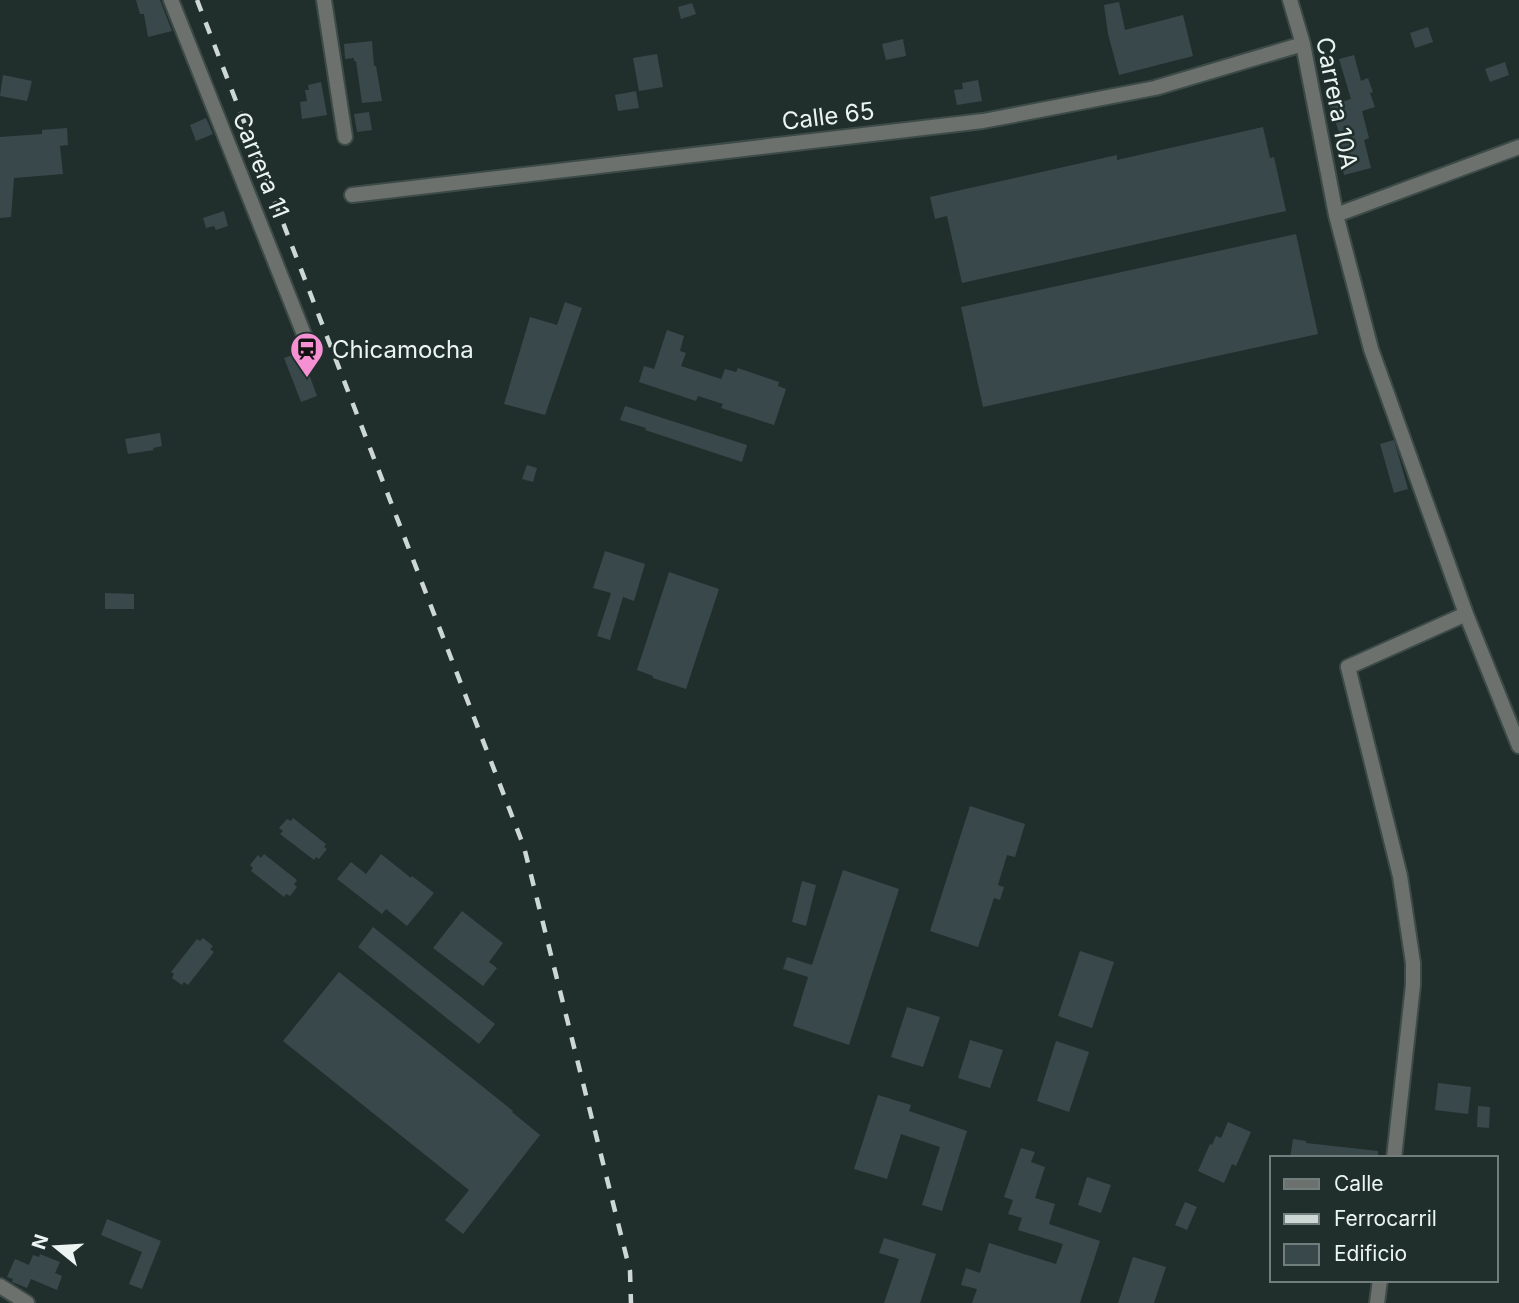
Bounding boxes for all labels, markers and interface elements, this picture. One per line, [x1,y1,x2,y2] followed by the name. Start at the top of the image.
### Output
[1310,35,1364,171] street label: Carrera 10A
[780,96,876,136] street label: Calle 65
[227,108,295,222] street label: Carrera 11
[288,330,326,379] station icon: Chicamocha
[332,335,474,364] place label: Chicamocha
[1270,1156,1498,1282] legend
[1334,1171,1384,1196] text: Calle
[1334,1206,1437,1231] text: Ferrocarril
[21,1212,91,1282] north arrow
[27,1231,53,1252] text: N
[1334,1241,1407,1266] text: Edificio

